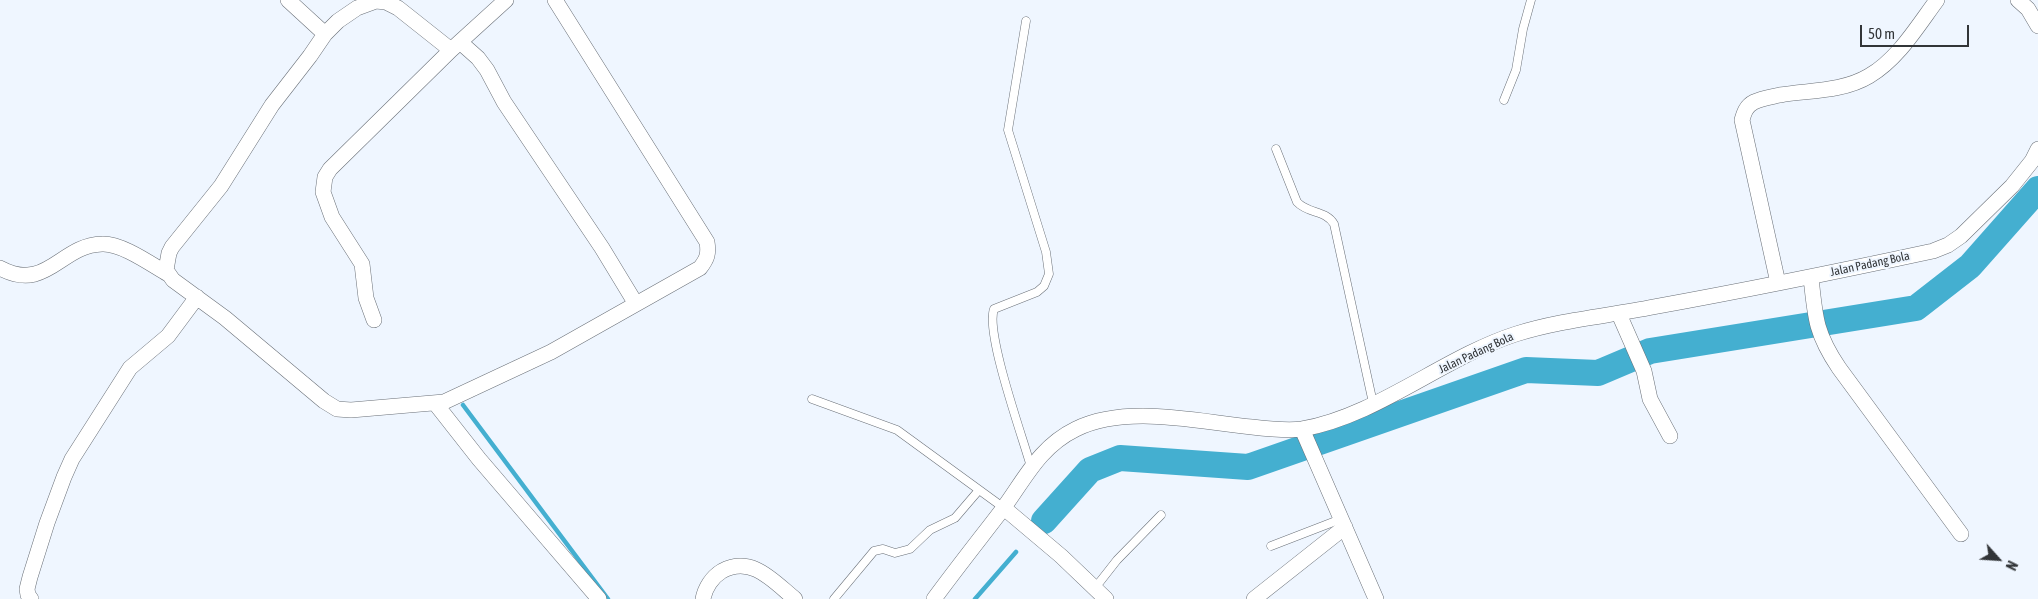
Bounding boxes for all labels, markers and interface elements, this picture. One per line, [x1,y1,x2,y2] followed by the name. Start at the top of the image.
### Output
[1863,15,1972,47] scale bar
[1868,25,1895,42] text: 50 m
[1829,249,1911,279] street label: Jalan Padang Bola
[1436,329,1516,377] street label: Jalan Padang Bola
[1973,534,2023,584] north arrow
[2002,558,2020,573] text: N

